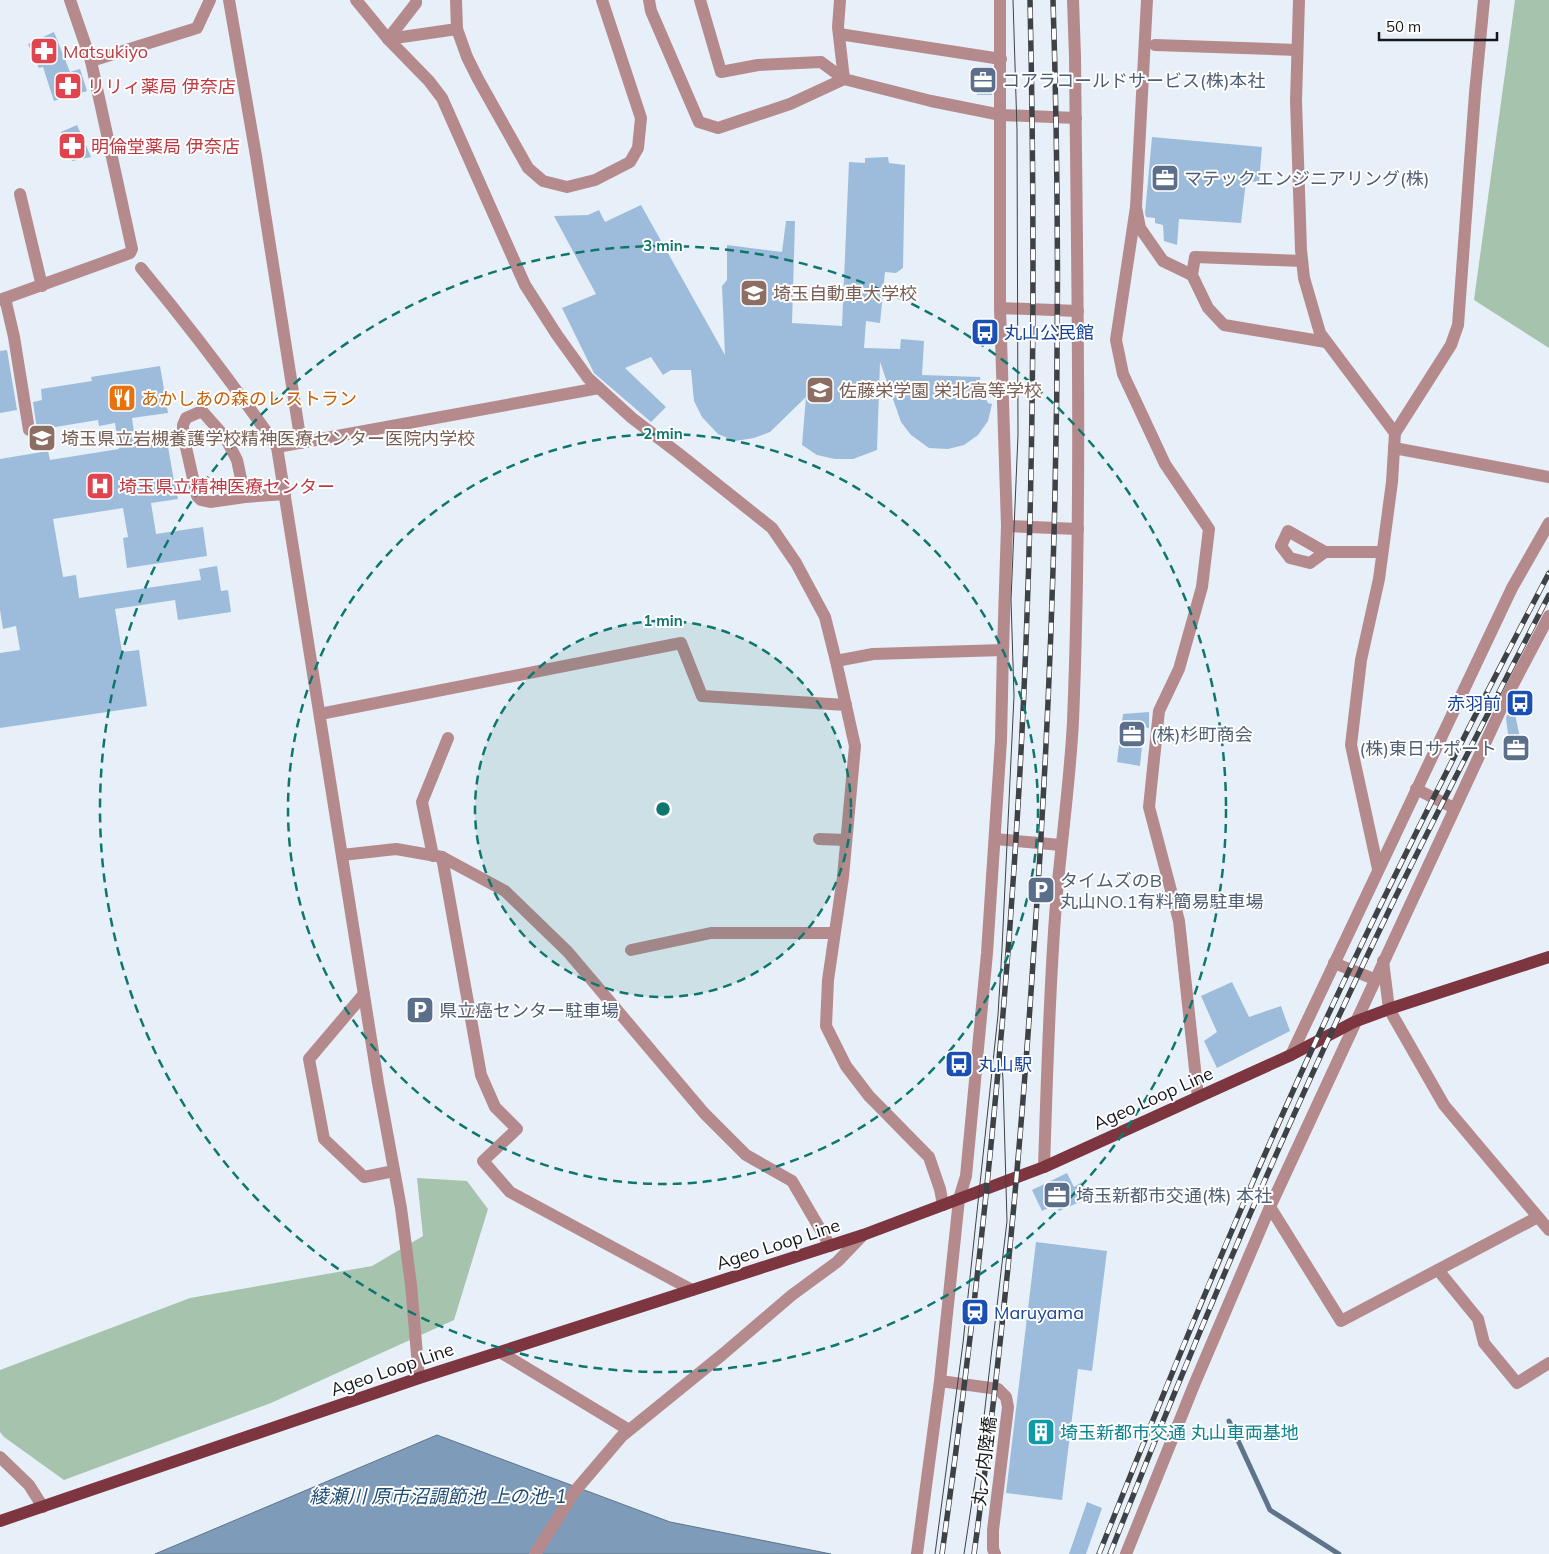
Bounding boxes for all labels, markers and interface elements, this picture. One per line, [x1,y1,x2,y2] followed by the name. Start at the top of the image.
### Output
[1379,10,1496,42] scale bar
[1386,17,1421,36] text: 50 m
[29,36,59,66] pharmacy icon: Matsukiyo
[63,40,148,63] place label: Matsukiyo
[968,65,998,95] office icon: コアラコールドサービス(株)本社
[1002,69,1265,92] place label: コアラコールドサービス(株)本社
[53,71,83,101] pharmacy icon: リリィ薬局 伊奈店
[87,75,236,98] place label: リリィ薬局 伊奈店
[57,131,87,161] pharmacy icon: 明倫堂薬局 伊奈店
[91,135,240,158] place label: 明倫堂薬局 伊奈店
[1150,163,1180,193] office icon: マテックエンジニアリング(株)
[1184,167,1429,190] place label: マテックエンジニアリング(株)
[643,236,683,255] text: 3 min
[739,278,769,308] school or university icon: 埼玉自動車大学校
[773,282,917,305] place label: 埼玉自動車大学校
[970,317,1000,347] bus stop icon: 丸山公民館
[1004,321,1094,344] place label: 丸山公民館
[805,375,835,405] school or university icon: 佐藤栄学園 栄北高等学校
[839,379,1042,402] place label: 佐藤栄学園 栄北高等学校
[107,383,137,413] restaurant icon: あかしあの森のレストラン
[141,387,357,410] place label: あかしあの森のレストラン
[27,423,57,453] school or university icon: 埼玉県立岩槻養護学校精神医療センター医院内学校
[643,424,683,443] text: 2 min
[61,427,475,450] place label: 埼玉県立岩槻養護学校精神医療センター医院内学校
[85,471,115,501] hospital icon: 埼玉県立精神医療センター
[119,475,335,498] place label: 埼玉県立精神医療センター
[643,611,683,630] text: 1 min
[1505,688,1535,718] bus stop icon: 赤羽前
[1447,692,1501,715] place label: 赤羽前
[1117,719,1147,749] office icon: (株)杉町商会
[1151,723,1252,746] place label: (株)杉町商会
[1501,733,1531,763] office icon: (株)東日サポート
[1360,737,1497,760] place label: (株)東日サポート
[654,800,672,818] centre of rings
[1060,869,1264,913] place label: タイムズのB 丸山NO.1有料簡易駐車場
[1026,875,1056,905] parking icon: タイムズのB 丸山NO.1有料簡易駐車場
[405,995,435,1025] parking icon: 県立癌センター駐車場
[439,999,619,1022] place label: 県立癌センター駐車場
[944,1049,974,1079] bus stop icon: 丸山駅
[978,1053,1032,1076] place label: 丸山駅
[1089,1061,1217,1135] street label: Ageo Loop Line
[1042,1180,1072,1210] office icon: 埼玉新都市交通(株) 本社
[1076,1184,1272,1207] place label: 埼玉新都市交通(株) 本社
[713,1213,843,1275] street label: Ageo Loop Line
[960,1297,990,1327] station icon: Maruyama
[994,1301,1084,1324] place label: Maruyama
[327,1337,457,1401] street label: Ageo Loop Line
[967,1415,1001,1507] street label: 丸ノ内陸橋
[1026,1417,1056,1447] building icon: 埼玉新都市交通 丸山車両基地
[1060,1421,1299,1444] place label: 埼玉新都市交通 丸山車両基地
[309,1484,567,1508] water label: 綾瀬川 原市沼調節池 上の池-1

